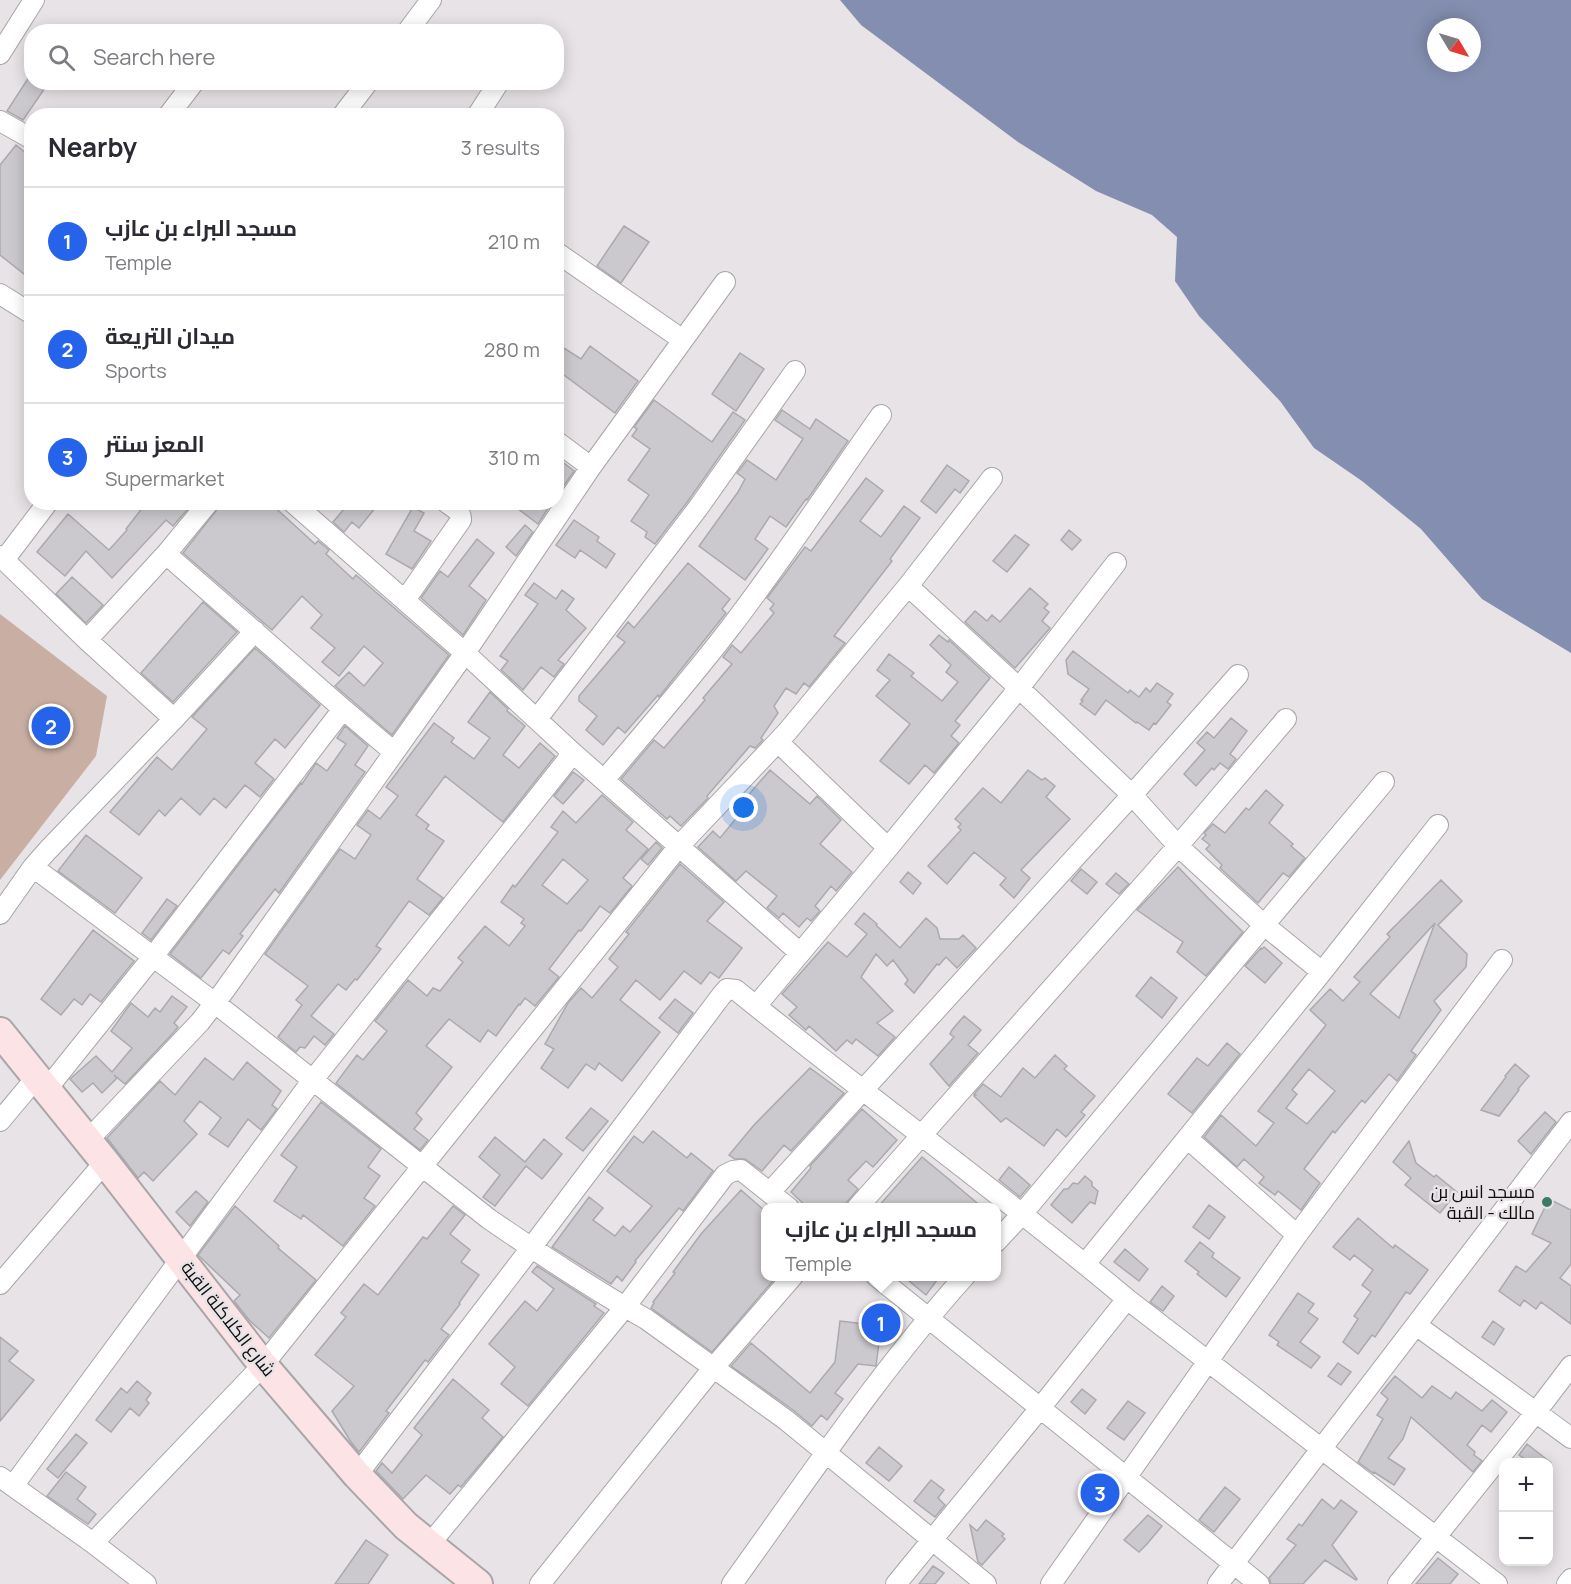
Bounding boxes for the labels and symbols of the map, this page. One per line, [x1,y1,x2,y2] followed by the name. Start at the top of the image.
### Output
[1427,18,1481,72] north arrow
[32,704,70,748] pin: 2
[729,793,758,822] your location
[1431,1179,1535,1224] place label: مسجد انس بن مالك - القبة
[1540,1195,1554,1209] marker: مسجد انس بن مالك - القبة
[175,1256,281,1382] street label: شارع الكلاكلة القبة
[862,1300,900,1346] pin: 1
[1080,1470,1120,1516] pin: 3

